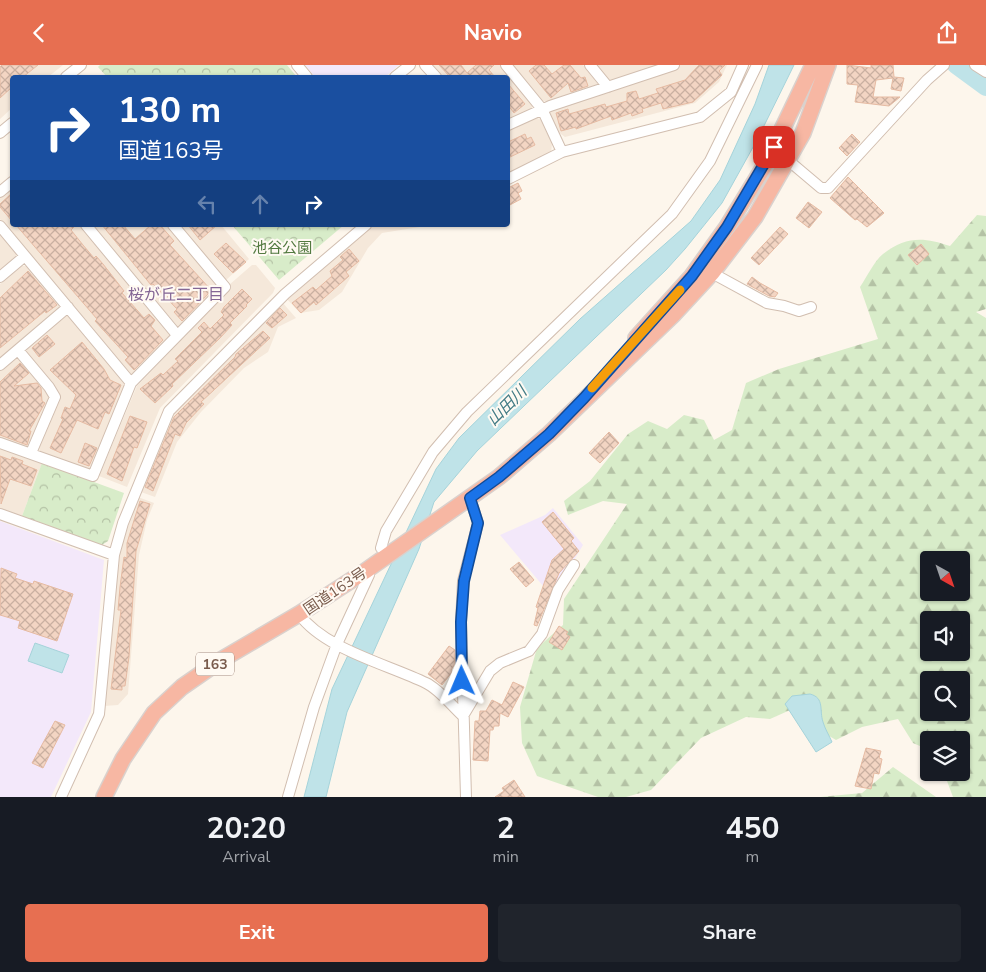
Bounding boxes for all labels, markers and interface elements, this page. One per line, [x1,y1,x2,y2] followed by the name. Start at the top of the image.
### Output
[464,18,522,48] text: Navio
[25,19,53,47] icon: back
[933,19,961,47] icon: share
[118,87,221,134] text: 130 m
[35,95,100,160] icon: right
[753,126,795,168] pin
[760,133,788,161] icon: arrive
[118,136,224,166] text: 国道163号
[193,190,221,218] icon: left
[246,190,274,218] icon: ahead
[299,190,327,218] icon: right
[252,238,312,258] park label: 池谷公園
[128,284,224,306] district label: 桜が丘二丁目
[482,380,533,431] water label: 山田川
[920,551,970,601] north arrow
[920,551,970,781] map controls
[300,563,370,619] street label: 国道163号
[920,611,970,661] button: sound
[196,653,234,675] road number: 163
[435,654,487,706] position arrow
[920,671,970,721] button: search
[920,731,970,781] button: layers
[207,808,286,849] text: 20:20
[497,808,515,849] text: 2
[725,808,779,849] text: 450
[222,846,270,868] text: Arrival
[492,846,519,868] text: min
[746,846,759,868] text: m
[25,904,488,962] button: Exit
[498,904,961,962] button: Share

